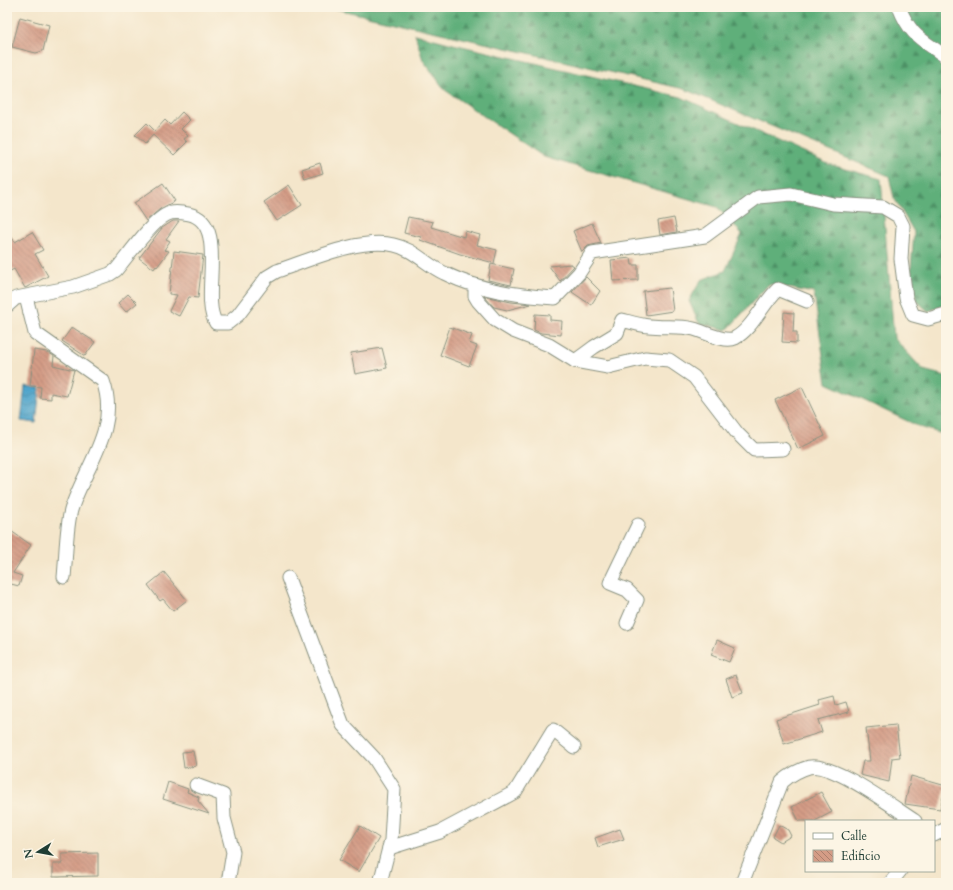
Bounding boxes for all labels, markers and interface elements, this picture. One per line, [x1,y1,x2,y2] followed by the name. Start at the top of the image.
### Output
[805,820,935,872] legend
[841,828,867,844] text: Calle
[18,832,58,872] north arrow
[20,847,37,860] text: N
[841,848,881,864] text: Edificio

